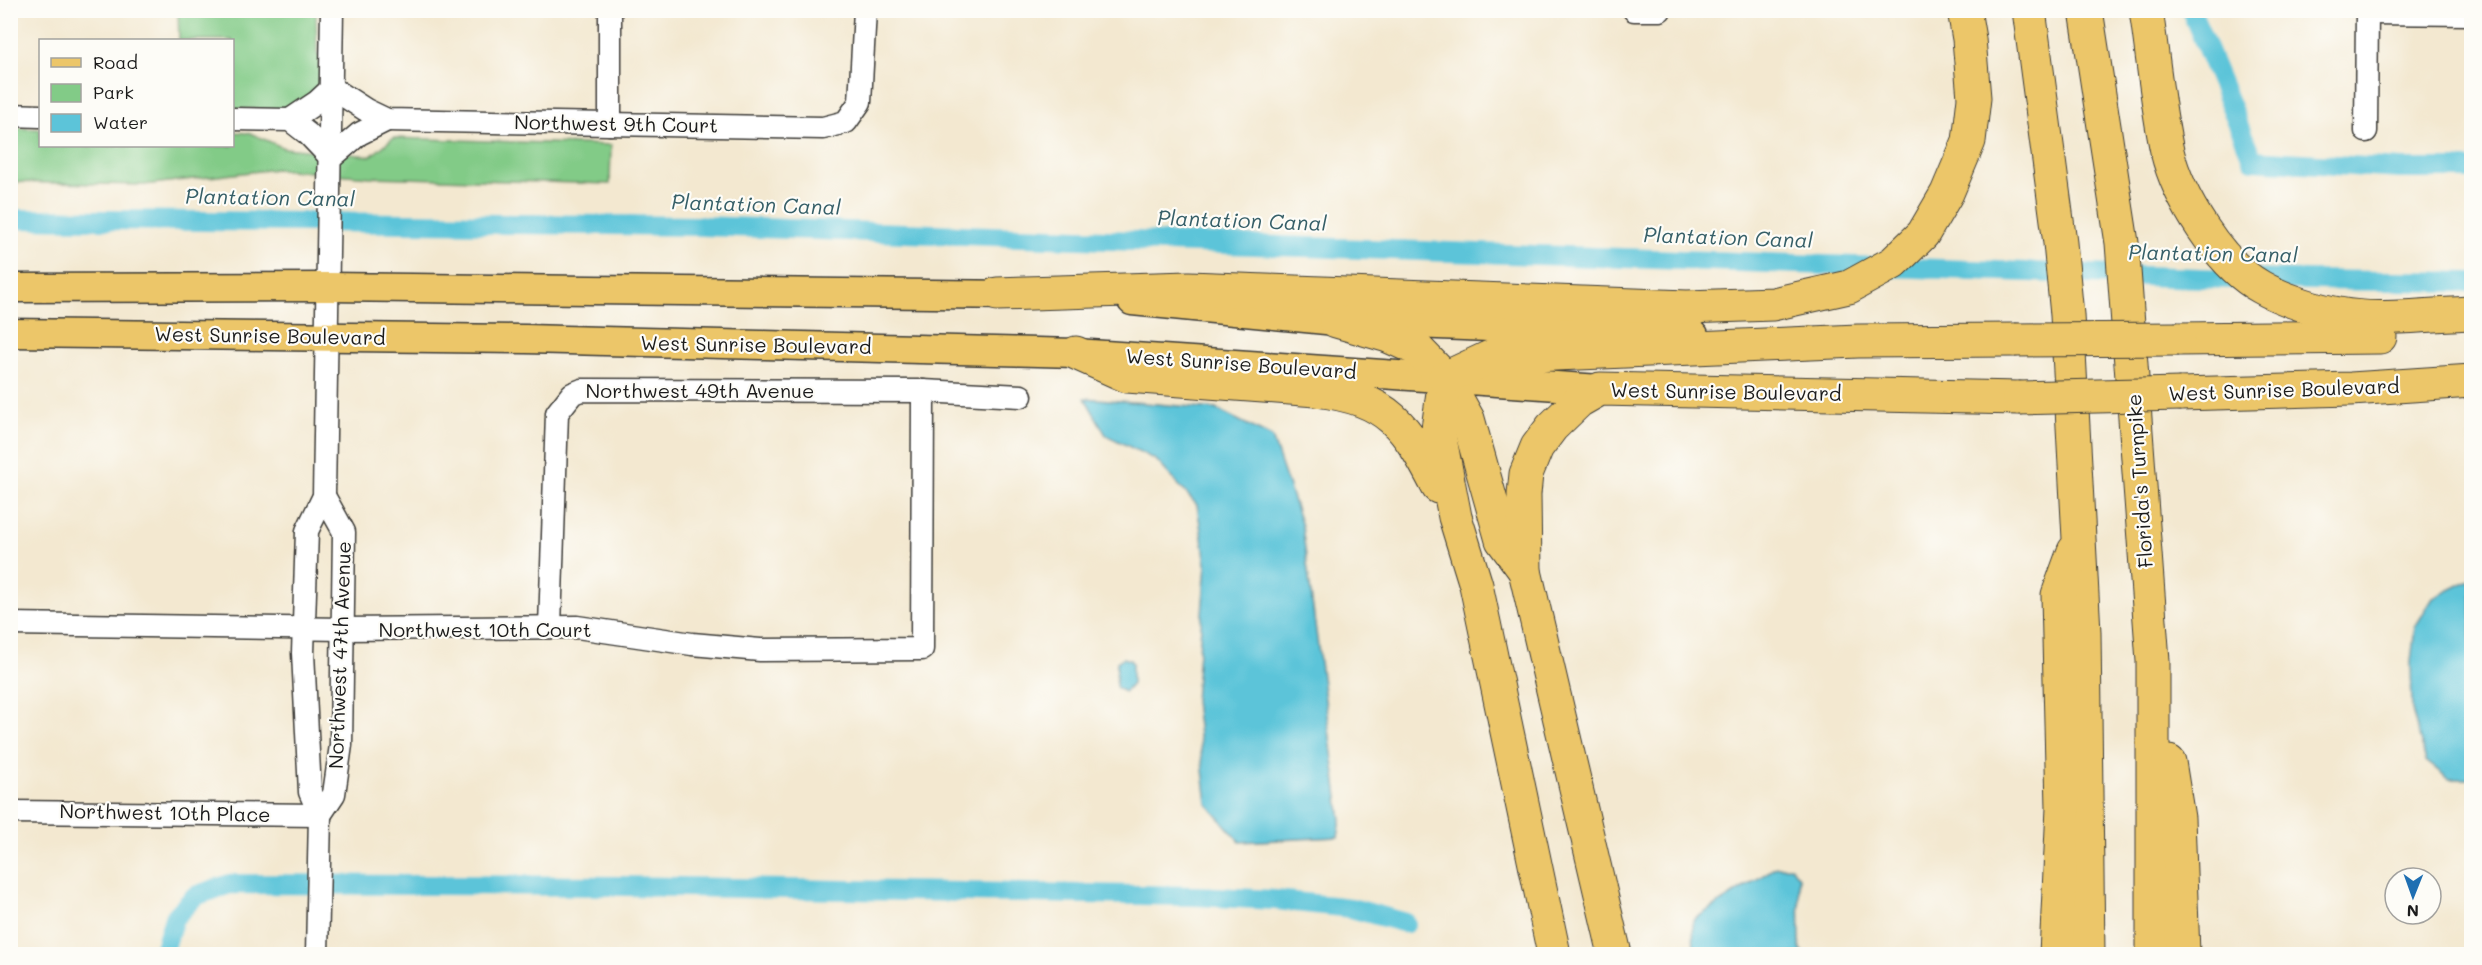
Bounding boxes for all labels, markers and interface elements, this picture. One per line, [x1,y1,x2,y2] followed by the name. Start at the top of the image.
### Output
[39,39,234,147] legend
[93,50,138,74] text: Road
[93,80,134,104] text: Park
[514,108,718,138] street label: Northwest 9th Court
[93,110,148,134] text: Water
[185,182,356,211] water label: Plantation Canal
[671,187,842,220] water label: Plantation Canal
[1157,203,1328,236] water label: Plantation Canal
[1643,220,1814,253] water label: Plantation Canal
[2128,238,2299,267] water label: Plantation Canal
[154,320,386,350] street label: West Sunrise Boulevard
[640,329,872,359] street label: West Sunrise Boulevard
[1125,342,1357,384] street label: West Sunrise Boulevard
[2168,372,2400,406] street label: West Sunrise Boulevard
[1610,376,1842,406] street label: West Sunrise Boulevard
[586,377,814,403] street label: Northwest 49th Avenue
[2120,393,2158,569] street label: Florida's Turnpike
[322,541,356,769] street label: Northwest 47th Avenue
[378,616,592,642] street label: Northwest 10th Court
[59,797,271,827] street label: Northwest 10th Place
[2383,866,2443,926] north arrow
[2406,901,2419,922] text: N

